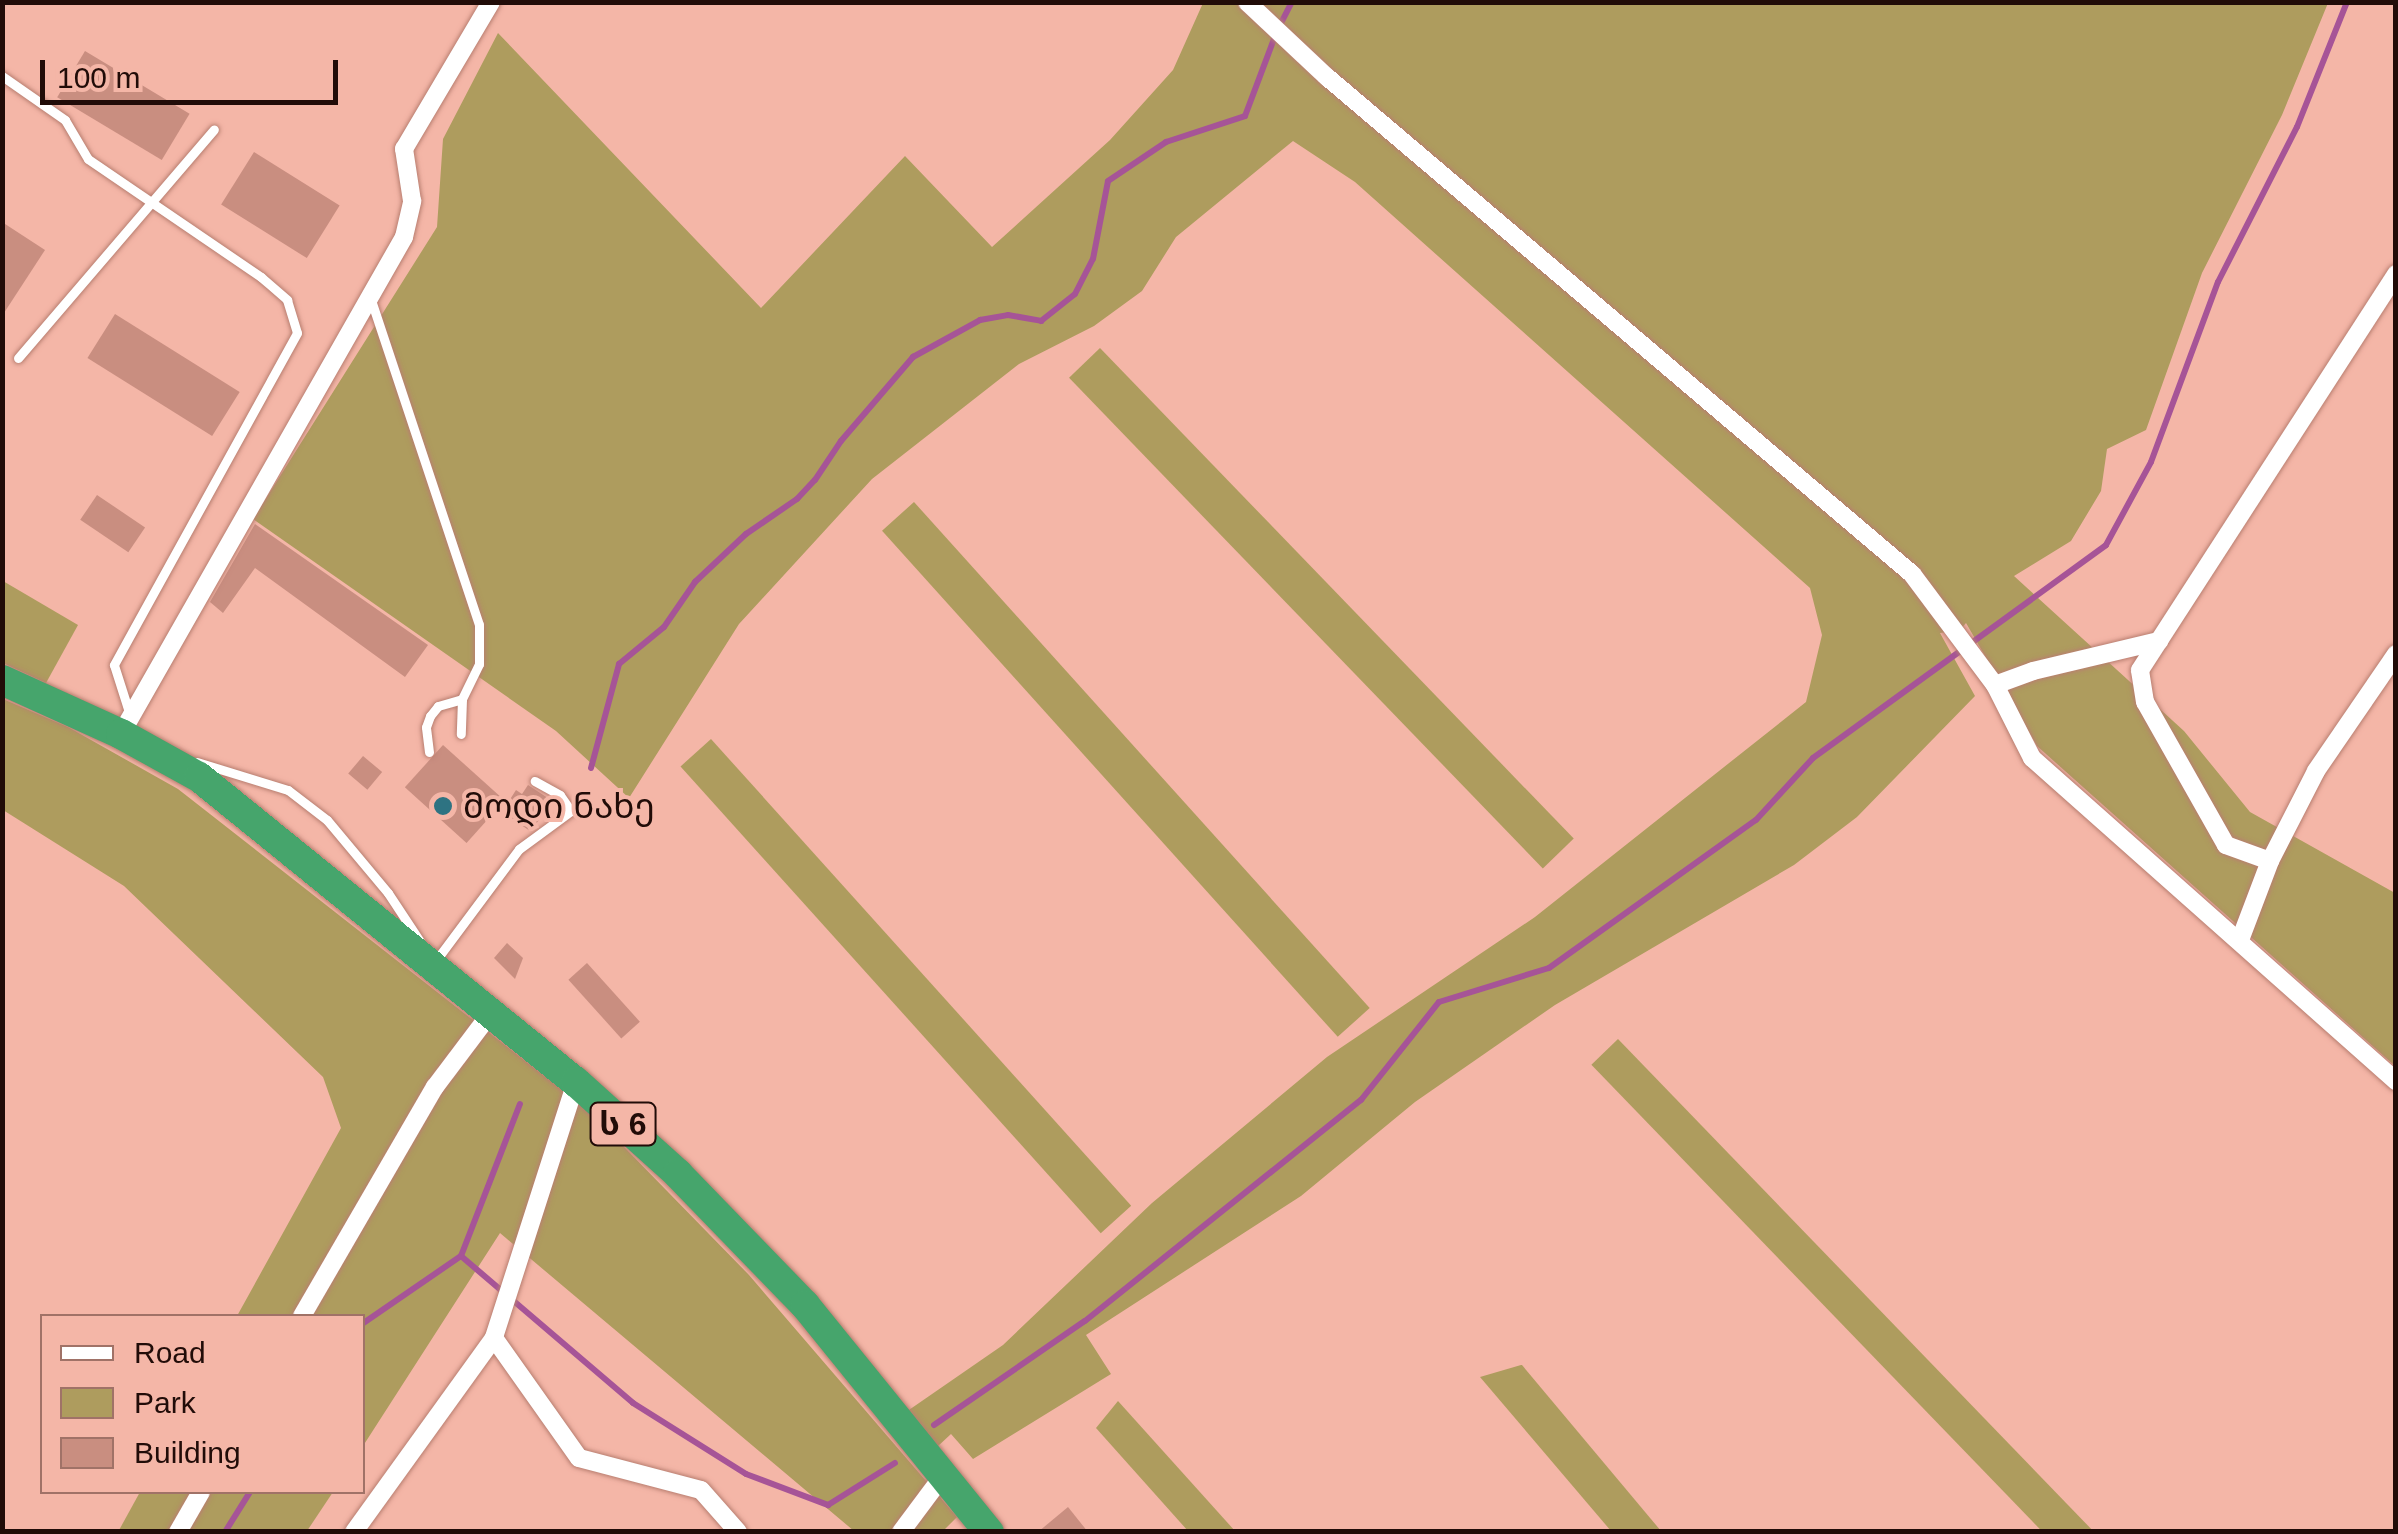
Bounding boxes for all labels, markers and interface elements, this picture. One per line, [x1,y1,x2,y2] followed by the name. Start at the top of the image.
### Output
[45,40,342,102] scale bar
[57,61,140,94] text: 100 m
[463,785,655,827] place label: მოდი ნახე
[432,795,454,817] marker: მოდი ნახე
[588,1097,658,1151] road number: ს 6
[40,1314,365,1494] legend
[134,1336,206,1369] text: Road
[134,1386,196,1419] text: Park
[134,1436,241,1469] text: Building

